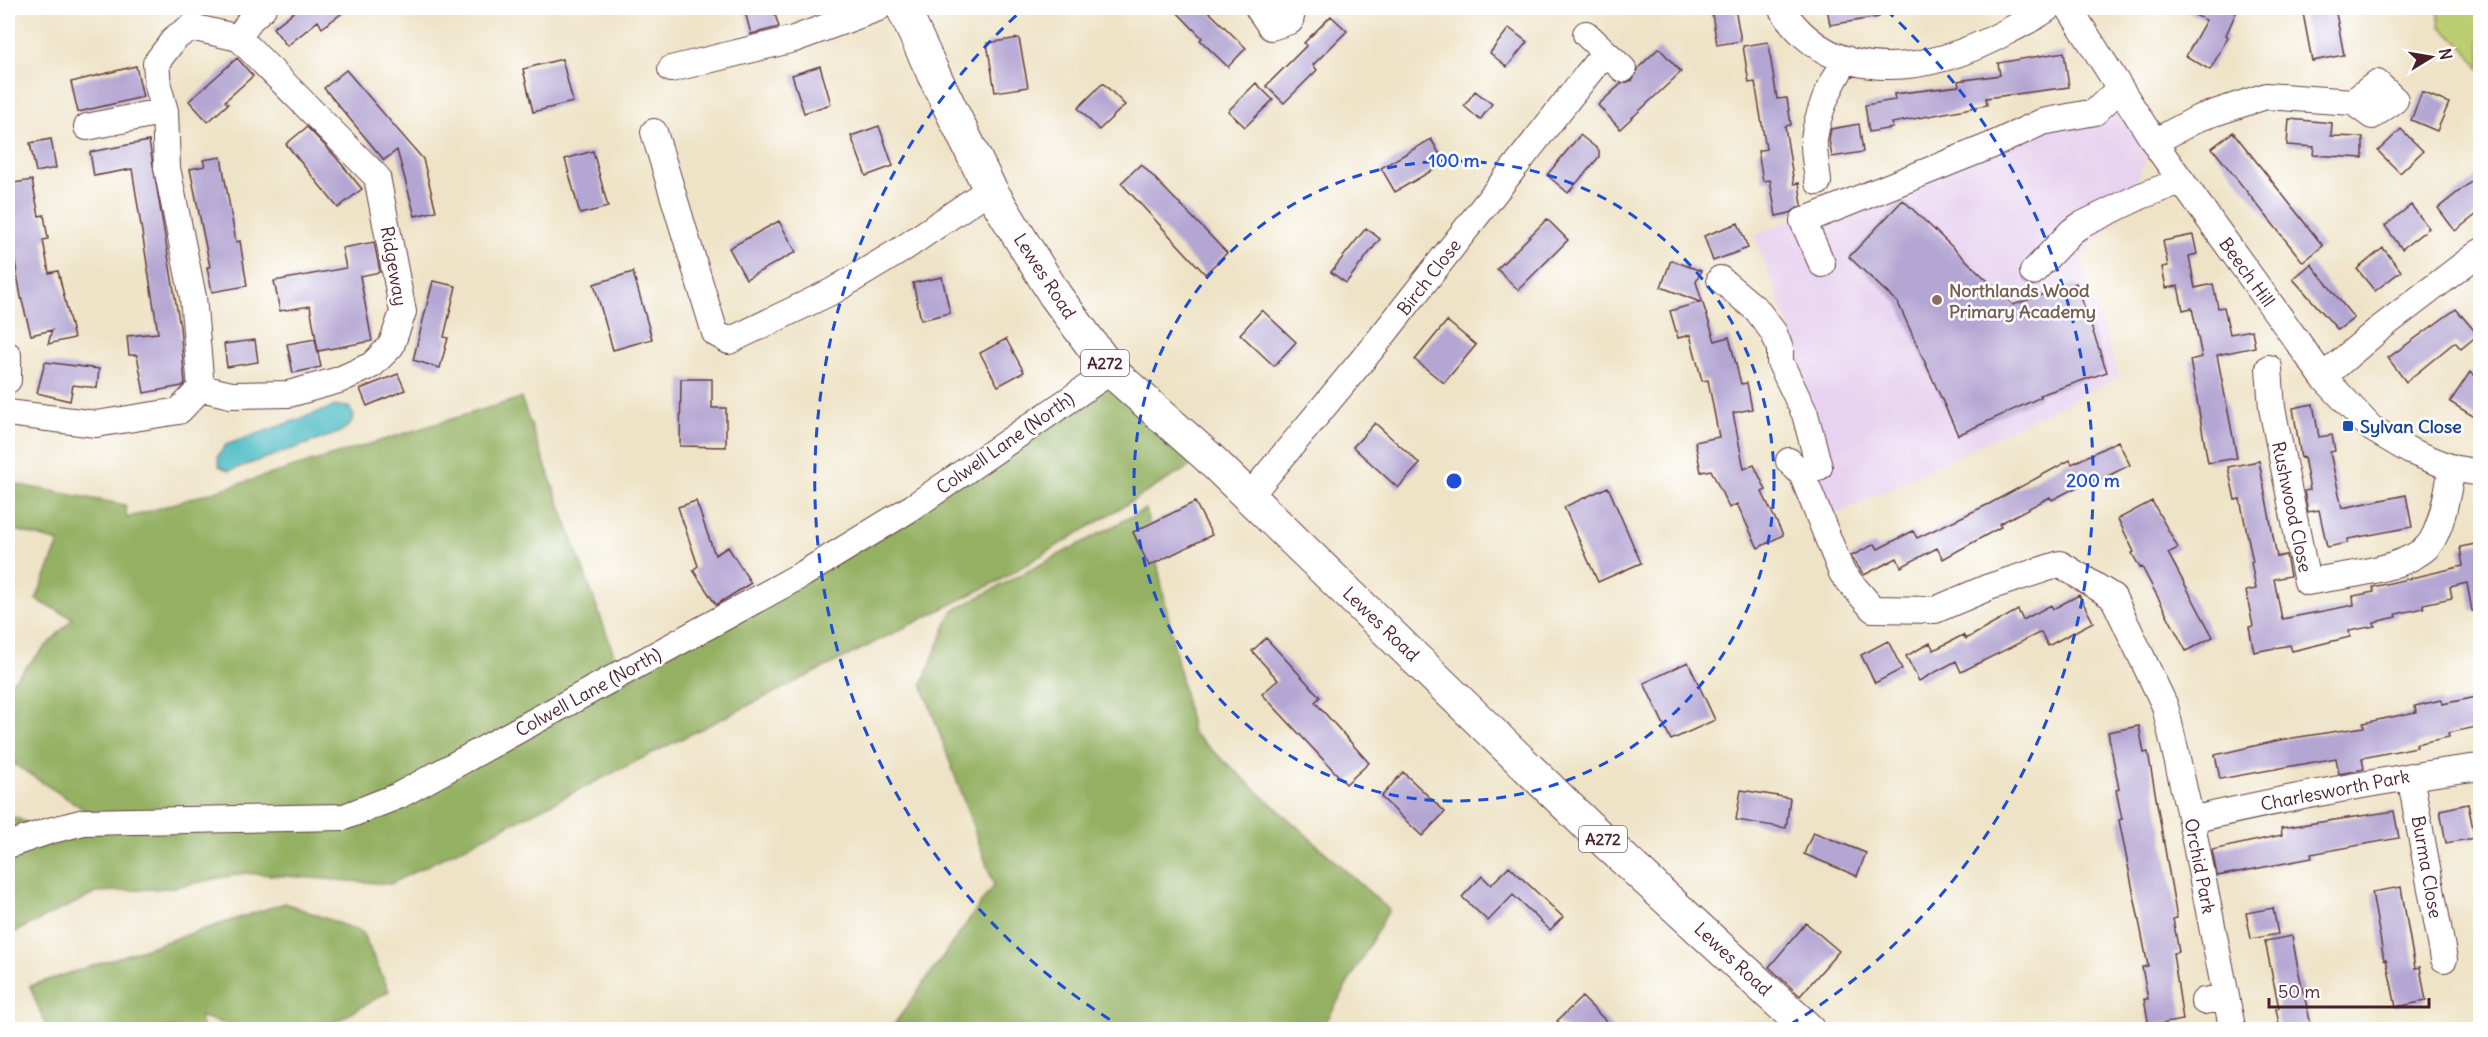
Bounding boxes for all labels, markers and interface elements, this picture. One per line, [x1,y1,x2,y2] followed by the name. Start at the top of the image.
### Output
[2401,27,2461,87] north arrow
[2435,47,2457,61] text: N
[1429,149,1480,172] text: 100 m
[376,224,412,308] street label: Ridgeway
[1009,229,1081,323] street label: Lewes Road
[2214,233,2280,311] street label: Beech Hill
[1392,234,1466,320] street label: Birch Close
[1949,279,2096,323] place label: Northlands Wood Primary Academy
[1930,293,1944,307] marker: Northlands Wood Primary Academy
[1081,350,1129,376] road number: A272
[932,387,1078,499] street label: Colwell Lane (North)
[2360,415,2462,438] place label: Sylvan Close
[2341,419,2355,433] marker: Sylvan Close
[2267,439,2317,575] street label: Rushwood Close
[2066,469,2120,492] text: 200 m
[1444,471,1464,491] centre of rings
[1338,582,1424,666] street label: Lewes Road
[511,642,665,742] street label: Colwell Lane (North)
[2259,764,2411,816] street label: Charlesworth Park
[2407,814,2447,920] street label: Burma Close
[2179,816,2221,916] street label: Orchid Park
[1579,826,1627,852] road number: A272
[1690,917,1777,1001] street label: Lewes Road
[2269,971,2430,1009] scale bar
[2278,980,2320,1003] text: 50 m

